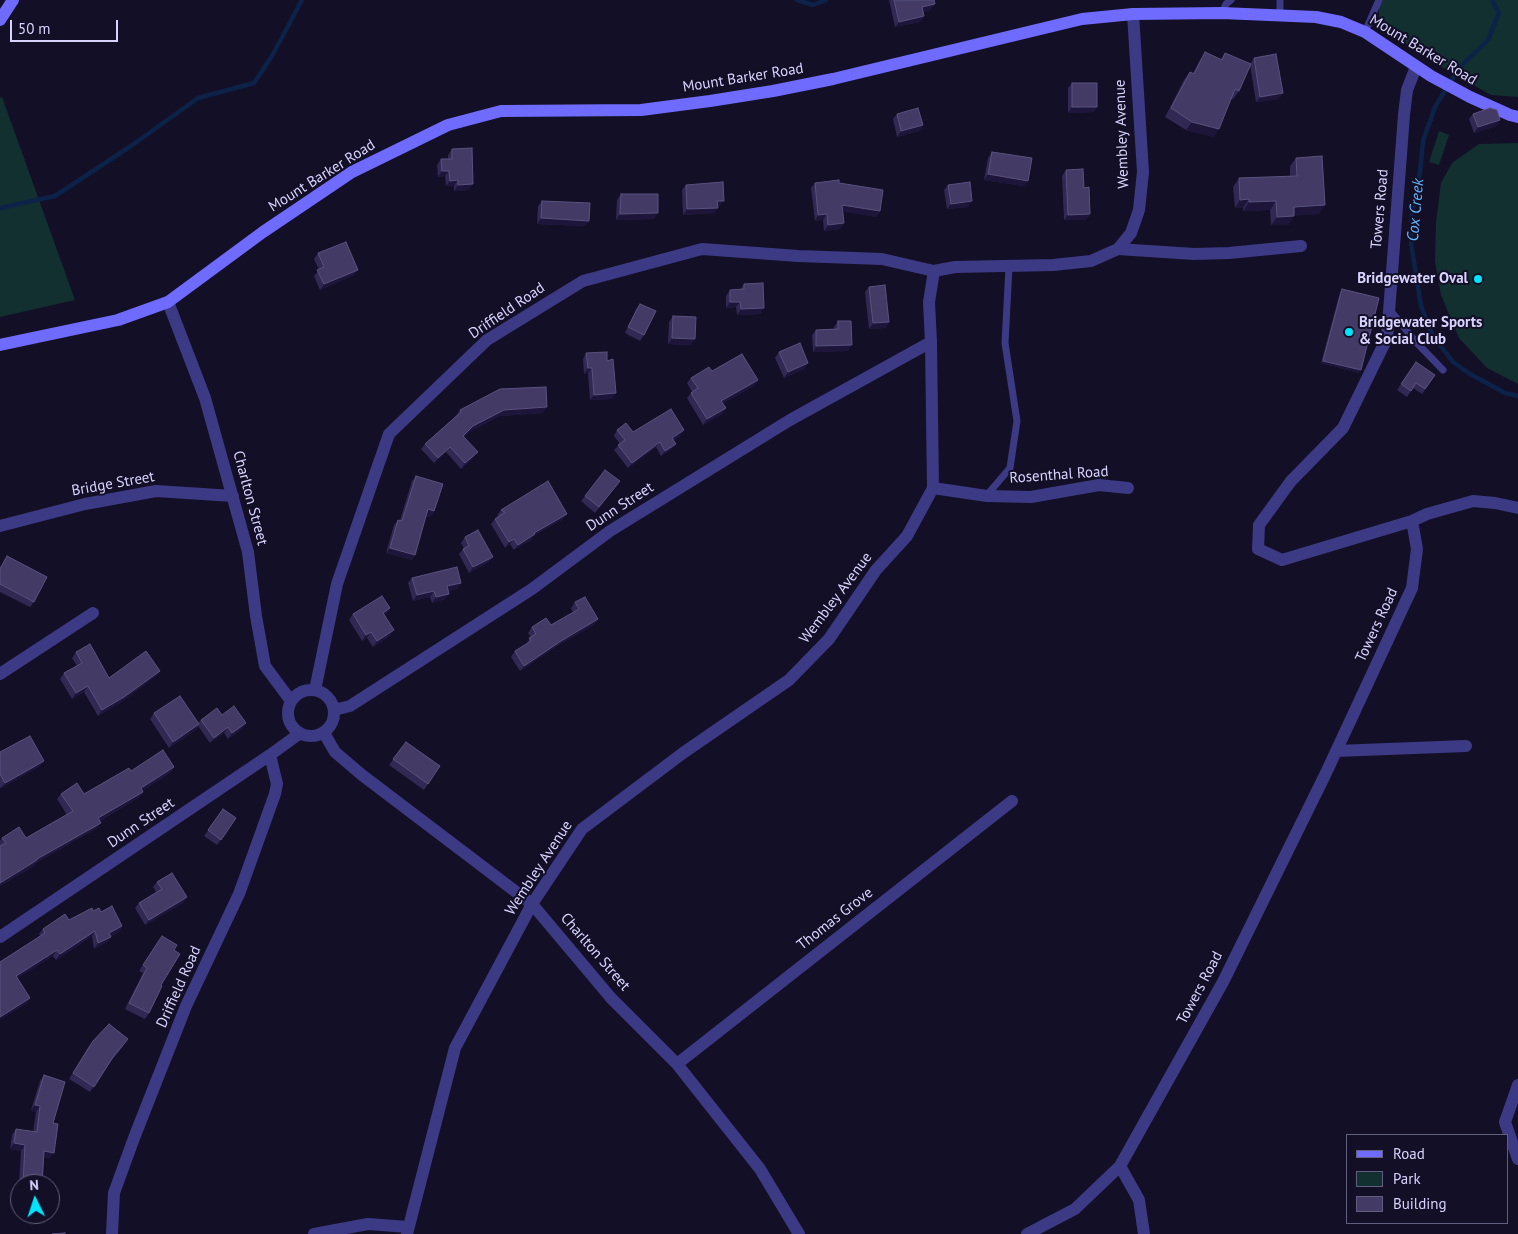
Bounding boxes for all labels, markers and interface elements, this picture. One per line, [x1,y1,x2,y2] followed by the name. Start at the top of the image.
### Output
[12,10,120,42] scale bar
[1366,11,1480,89] street label: Mount Barker Road
[18,19,51,38] text: 50 m
[681,60,805,96] street label: Mount Barker Road
[1111,79,1133,189] street label: Wembley Avenue
[265,136,379,216] street label: Mount Barker Road
[1368,168,1392,250] street label: Towers Road
[1404,178,1428,242] water label: Cox Creek
[1357,270,1468,288] place label: Bridgewater Oval
[1472,273,1484,285] marker: Bridgewater Oval
[466,279,548,343] street label: Driffield Road
[1359,314,1482,349] place label: Bridgewater Sports & Social Club
[1343,326,1355,338] marker: Bridgewater Sports & Social Club
[229,449,271,547] street label: Charlton Street
[1009,463,1109,487] street label: Rosenthal Road
[70,468,156,500] street label: Bridge Street
[583,479,657,535] street label: Dunn Street
[796,549,876,647] street label: Wembley Avenue
[1352,585,1402,665] street label: Towers Road
[104,794,178,852] street label: Dunn Street
[502,817,576,919] street label: Wembley Avenue
[793,884,877,954] street label: Thomas Grove
[556,909,634,995] street label: Charlton Street
[153,943,205,1031] street label: Driffield Road
[1173,948,1227,1028] street label: Towers Road
[1346,1134,1508,1224] legend
[1393,1144,1425,1163] text: Road
[1393,1169,1421,1188] text: Park
[10,1174,60,1224] north arrow
[29,1176,39,1194] text: N
[1393,1194,1447,1213] text: Building

